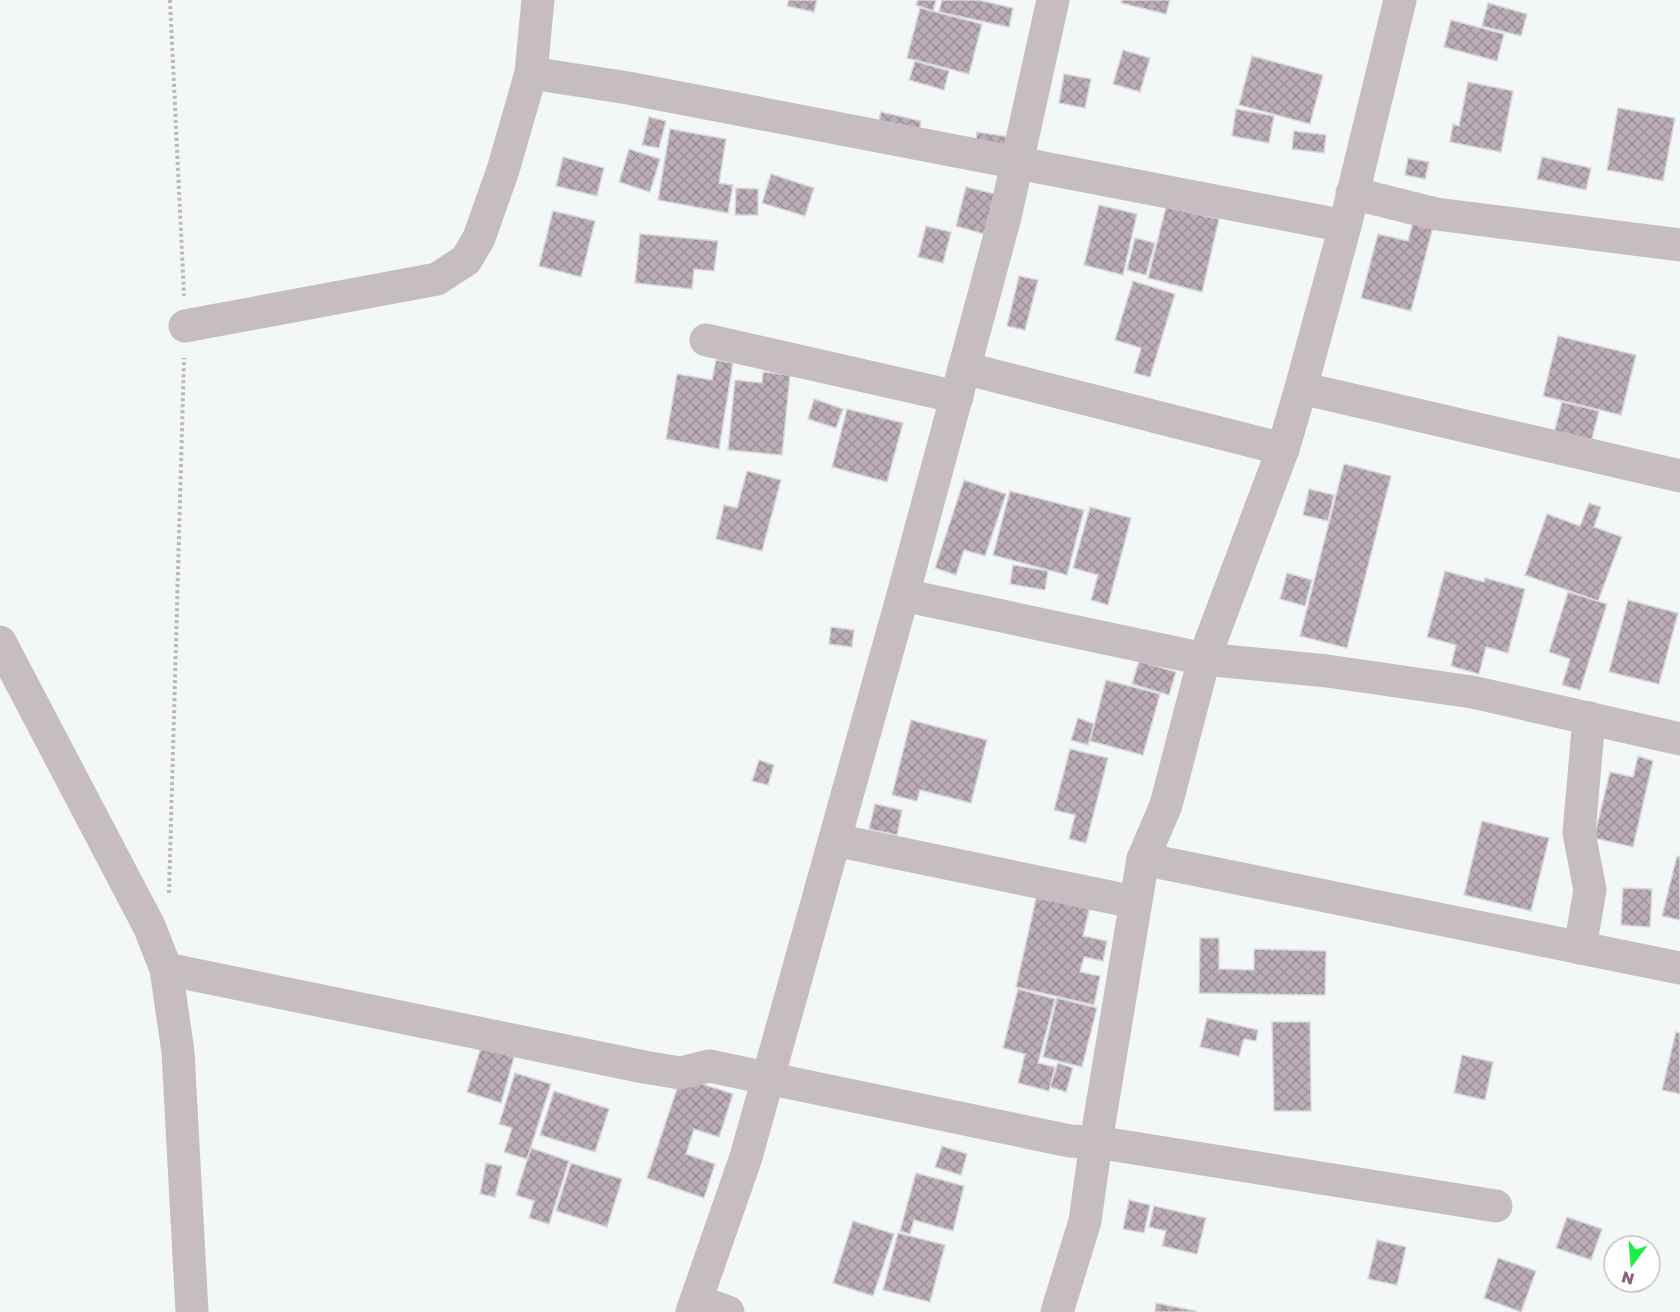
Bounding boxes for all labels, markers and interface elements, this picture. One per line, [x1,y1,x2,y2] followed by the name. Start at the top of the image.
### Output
[1602,1234,1662,1294] north arrow
[1619,1267,1636,1290] text: N

